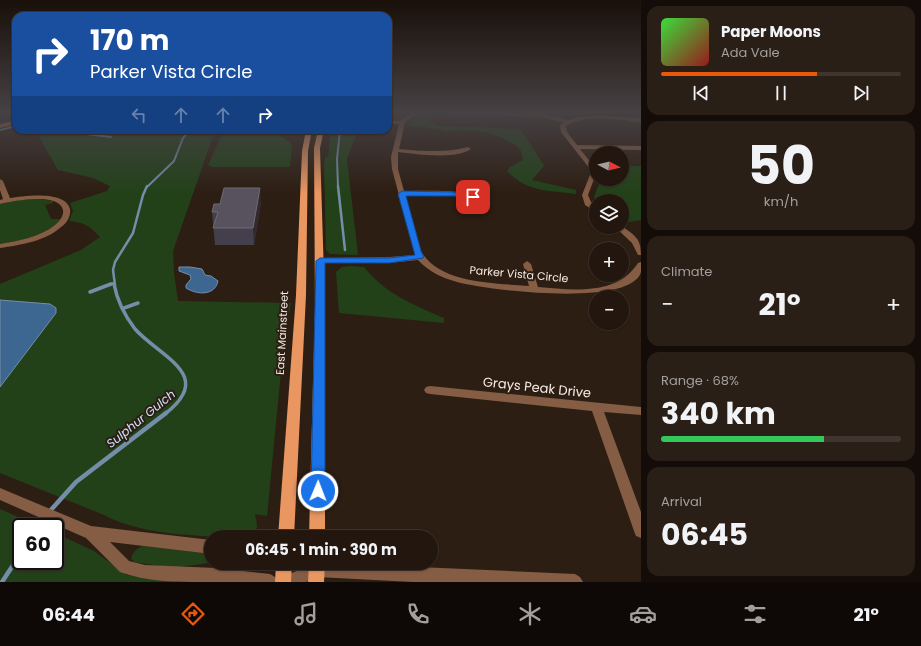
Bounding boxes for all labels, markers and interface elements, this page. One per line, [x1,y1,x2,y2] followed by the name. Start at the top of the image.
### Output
[90,21,169,60] text: 170 m
[721,21,821,42] text: Paper Moons
[24,28,76,80] icon: right
[721,43,780,62] text: Ada Vale
[90,59,252,84] text: Parker Vista Circle
[690,82,712,104] icon: previous
[770,82,792,104] icon: pause
[850,82,872,104] icon: next
[128,104,150,126] icon: left
[170,104,192,126] icon: ahead
[212,104,234,126] icon: ahead
[254,104,276,126] icon: right
[747,129,815,202] text: 50
[589,146,629,186] north arrow
[589,146,629,330] map controls
[456,180,490,214] pin
[462,186,484,208] icon: arrive
[764,192,798,211] text: km/h
[589,194,629,234] button: layers
[589,242,629,282] button: +
[469,262,569,286] street label: Parker Vista Circle
[661,262,712,281] text: Climate
[758,283,801,326] text: 21°
[661,289,673,320] text: −
[886,289,901,320] text: +
[589,290,629,330] button: −
[272,291,292,375] street label: East Mainstreet
[661,371,739,390] text: Range · 68%
[482,372,592,403] street label: Grays Peak Drive
[103,386,179,452] water label: Sulphur Gulch
[661,392,776,435] text: 340 km
[297,470,339,512] position arrow
[661,492,702,511] text: Arrival
[661,513,748,556] text: 06:45
[12,518,64,570] speed limit sign: 60
[245,539,397,560] text: 06:45 · 1 min · 390 m
[179,600,207,628] icon: directions
[292,600,320,628] icon: music
[404,600,432,628] icon: phone
[516,600,544,628] icon: climate
[629,600,657,628] icon: car
[741,600,769,628] icon: filters
[42,602,95,627] text: 06:44
[853,602,879,627] text: 21°

